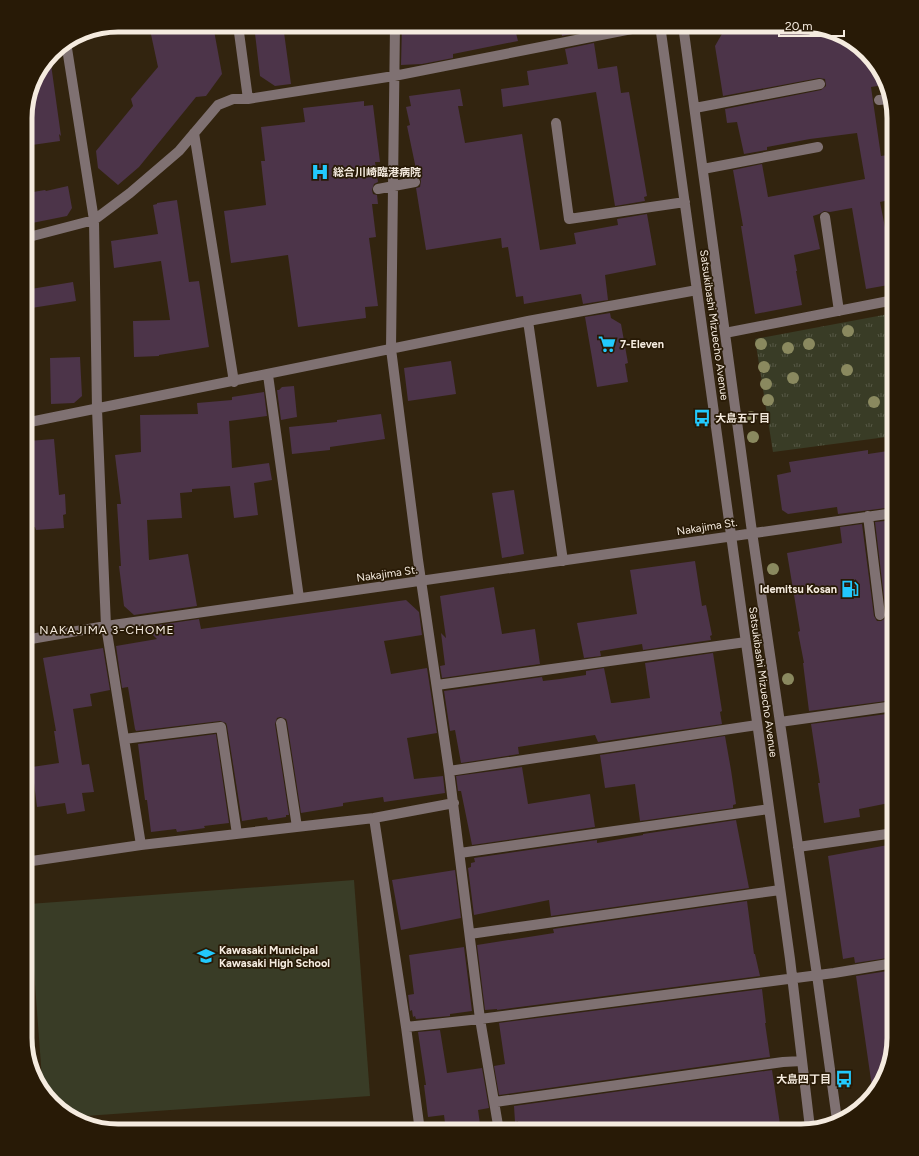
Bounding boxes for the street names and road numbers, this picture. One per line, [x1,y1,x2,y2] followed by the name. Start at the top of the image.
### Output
[697,249,731,401] street label: Satsukibashi Mizuecho Avenue
[676,516,738,538] street label: Nakajima St.
[356,563,418,585] street label: Nakajima St.
[746,606,780,758] street label: Satsukibashi Mizuecho Avenue

